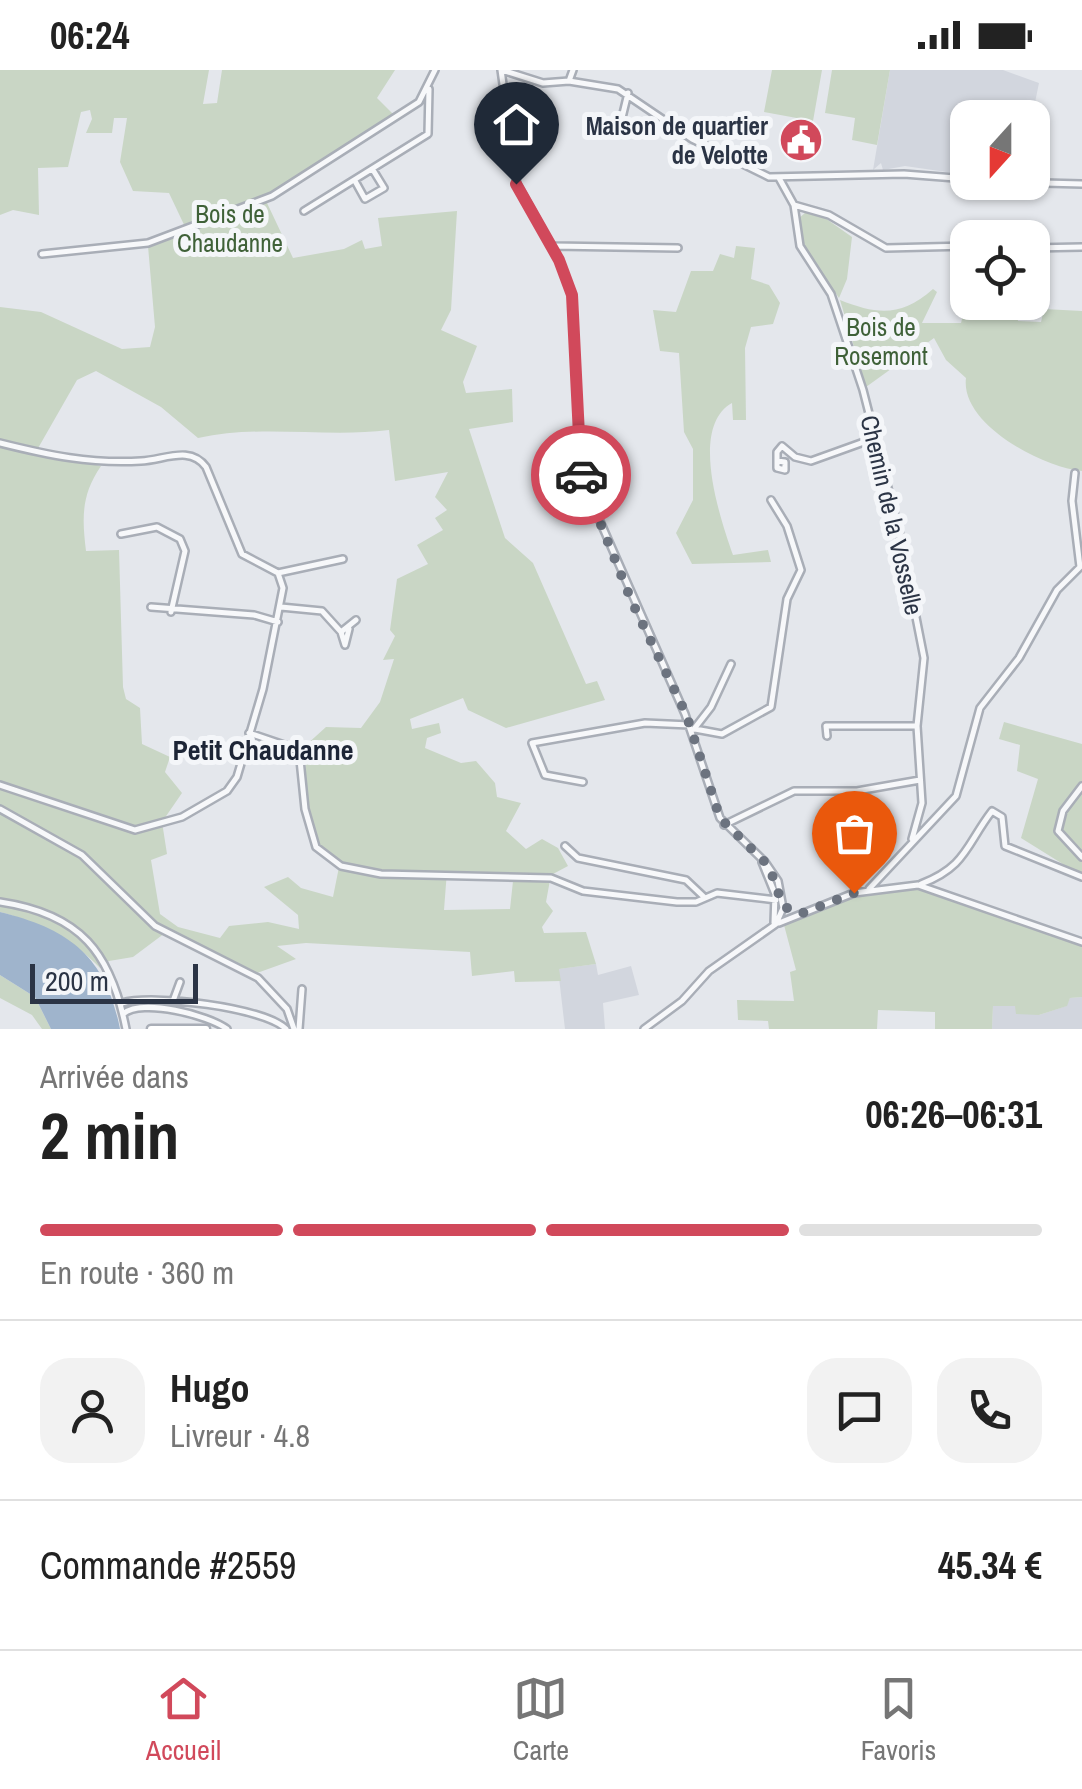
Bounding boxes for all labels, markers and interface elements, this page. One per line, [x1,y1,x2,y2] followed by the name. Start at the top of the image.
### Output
[50,10,130,61] text: 06:24
[474,82,559,185] pin
[489,97,544,152] icon: home
[950,100,1050,200] north arrow
[950,100,1050,320] map controls
[586,109,768,172] place label: Maison de quartier de Velotte
[778,117,824,163] public building icon: Maison de quartier de Velotte
[177,197,283,260] park label: Bois de Chaudanne
[950,220,1050,320] button: locate
[834,310,928,373] park label: Bois de Rosemont
[852,412,932,618] street label: Chemin de la Vosselle
[531,425,631,525] courier
[554,448,609,503] icon: car
[172,731,354,769] district label: Petit Chaudanne
[812,791,897,894] pin
[827,806,882,861] icon: bag
[30,959,198,1004] scale bar
[45,962,109,1000] text: 200 m
[40,1055,189,1098] text: Arrivée dans
[865,1089,1042,1140] text: 06:26–06:31
[40,1092,179,1179] text: 2 min
[40,1251,234,1294] text: En route · 360 m
[40,1358,145,1463] button: person
[807,1358,912,1463] button: chat
[937,1358,1042,1463] button: phone
[170,1363,250,1414] text: Hugo
[170,1414,310,1457] text: Livreur · 4.8
[40,1540,296,1591] text: Commande #2559
[938,1540,1042,1591] text: 45.34 €
[146,1671,221,1769] tab: Accueil
[513,1671,569,1769] tab: Carte
[861,1671,936,1769] tab: Favoris

